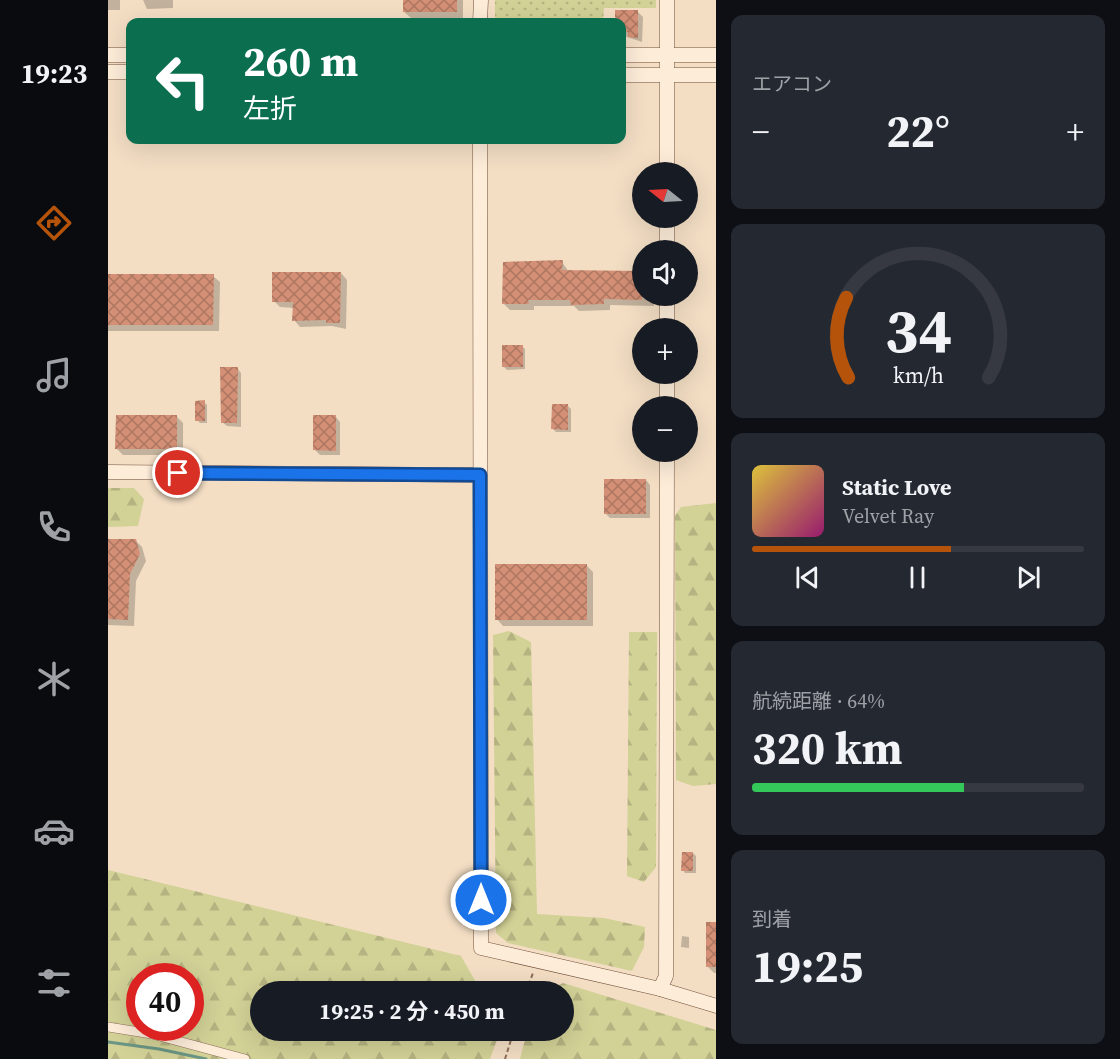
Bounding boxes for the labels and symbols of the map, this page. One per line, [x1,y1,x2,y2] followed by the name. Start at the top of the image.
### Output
[632,162,698,228] north arrow
[152,447,203,498] pin
[449,868,513,932] position arrow
[126,963,204,1041] speed limit sign: 40

